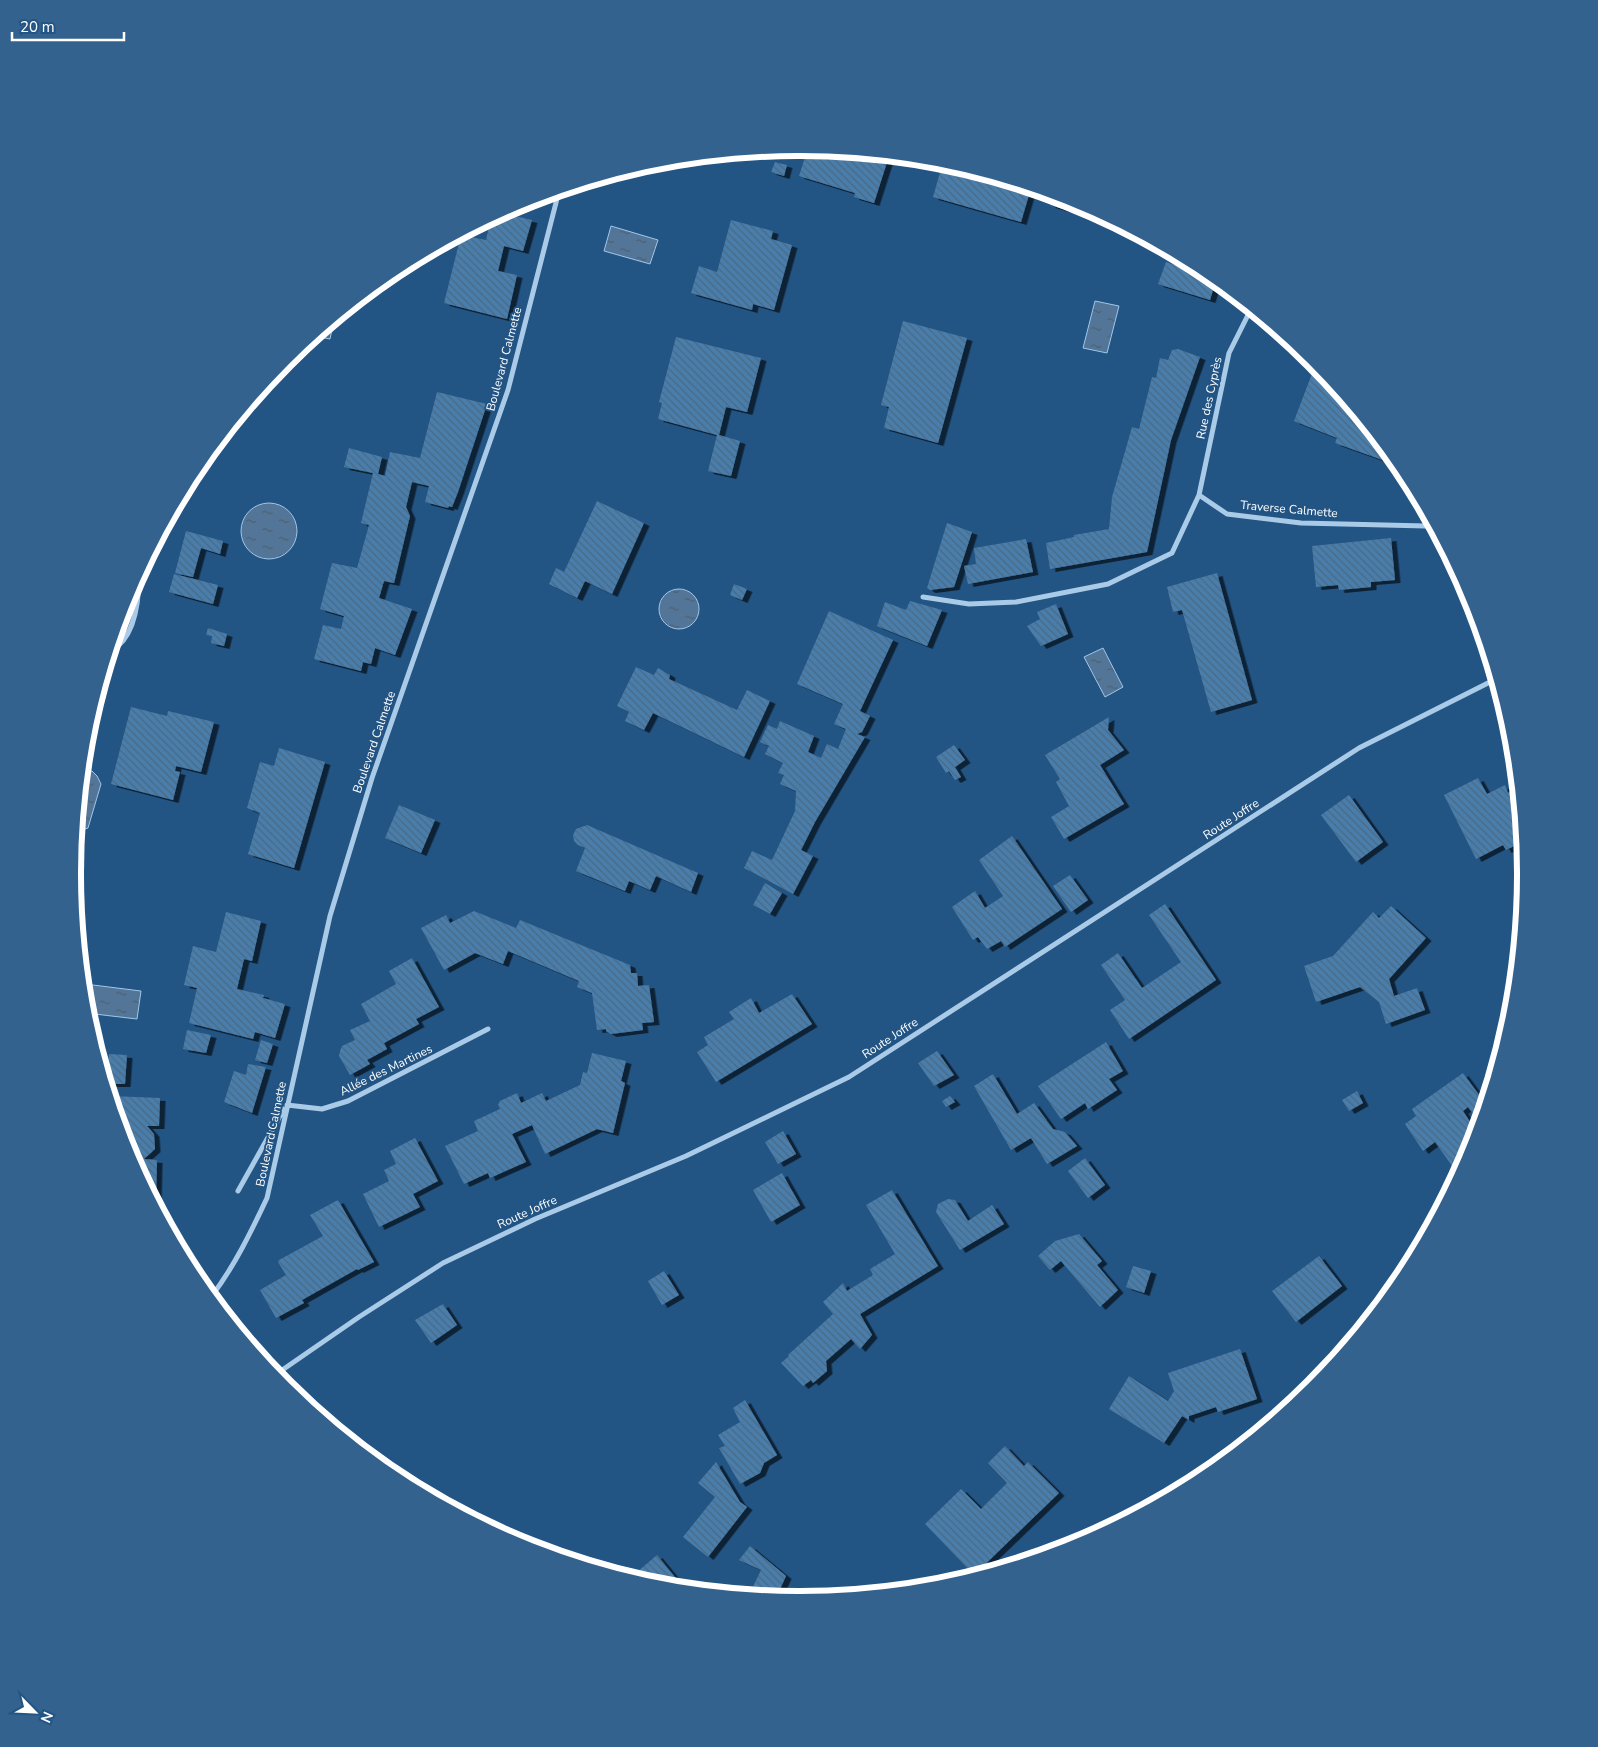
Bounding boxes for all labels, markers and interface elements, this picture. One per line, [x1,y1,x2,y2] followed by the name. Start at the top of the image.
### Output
[12,10,125,42] scale bar
[20,17,55,37] text: 20 m
[482,305,526,413] street label: Boulevard Calmette
[1192,355,1226,441] street label: Rue des Cyprès
[1240,497,1338,521] street label: Traverse Calmette
[349,689,399,795] street label: Boulevard Calmette
[1200,795,1262,843] street label: Route Joffre
[859,1014,921,1062] street label: Route Joffre
[337,1041,435,1099] street label: Allée des Martines
[252,1080,290,1188] street label: Boulevard Calmette
[495,1192,559,1232] street label: Route Joffre
[10,1687,60,1737] north arrow
[36,1708,57,1726] text: N

